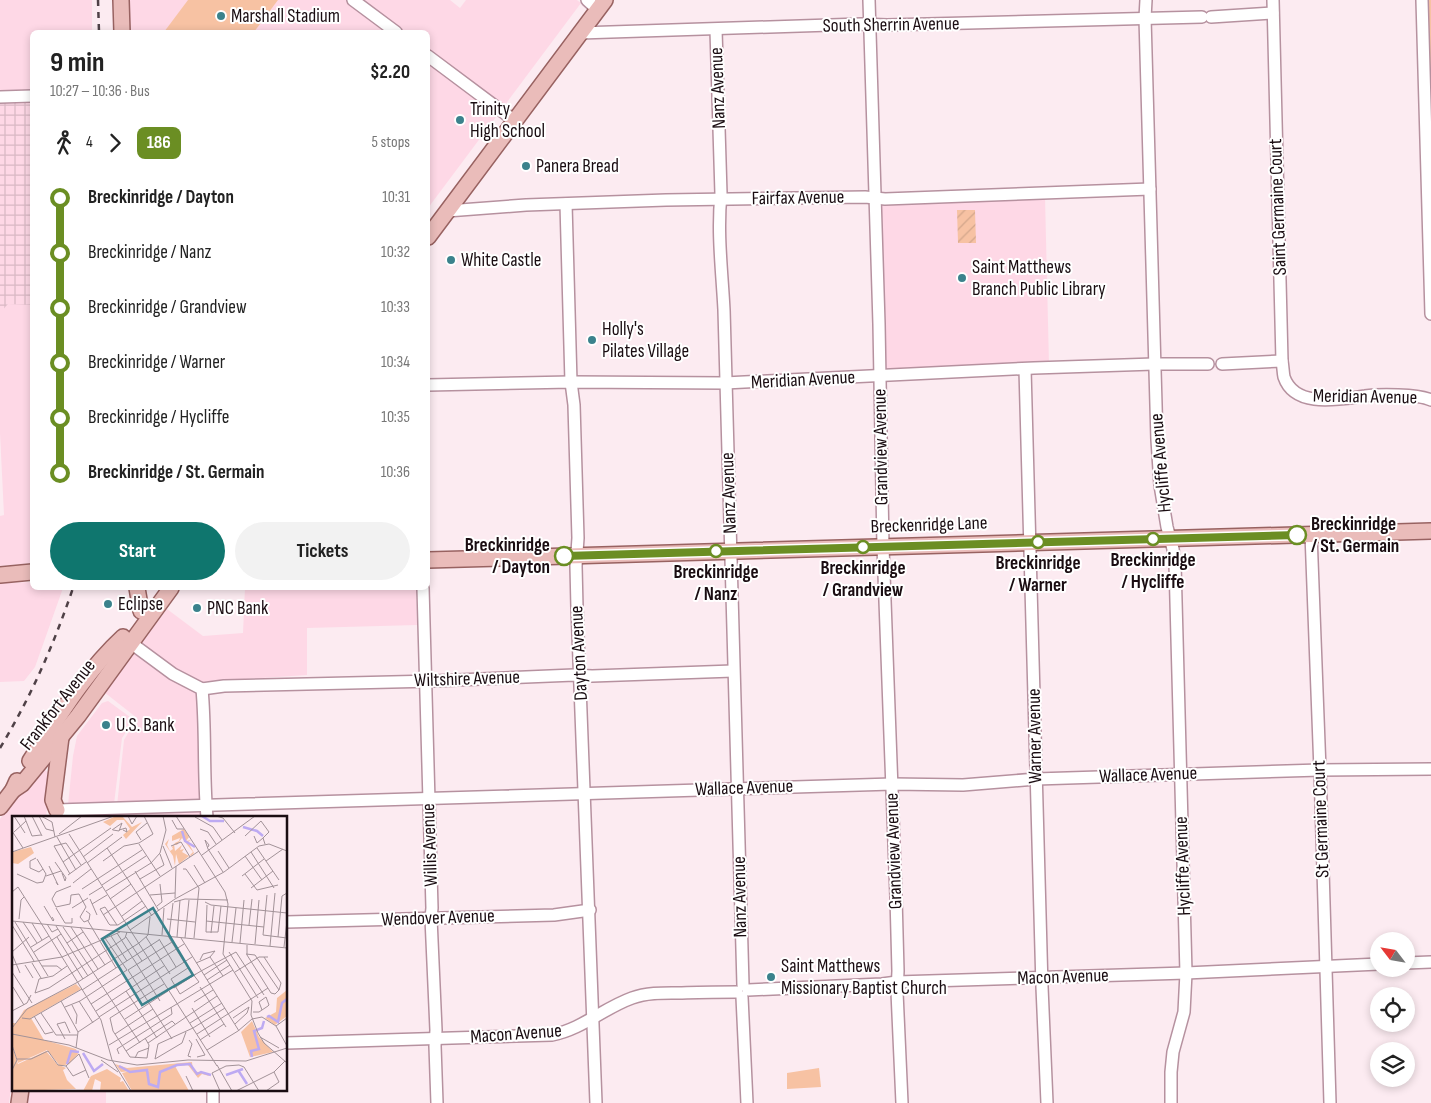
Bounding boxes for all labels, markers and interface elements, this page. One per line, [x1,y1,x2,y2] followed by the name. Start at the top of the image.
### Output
[231,5,340,28] place label: Marshall Stadium
[215,10,227,22] marker: Marshall Stadium
[822,12,960,38] street label: South Sherrin Avenue
[50,46,104,79] text: 9 min
[705,47,731,129] street label: Nanz Avenue
[370,61,410,84] text: $2.20
[50,82,150,101] text: 10:27 – 10:36 · Bus
[470,98,545,143] place label: Trinity High School
[454,114,466,126] marker: Trinity High School
[50,129,78,157] icon: walk
[101,129,129,157] icon: forward
[147,132,171,153] text: 186
[86,133,93,152] text: 4
[372,133,410,152] text: 5 stops
[1264,138,1292,276] street label: Saint Germaine Court
[536,155,619,178] place label: Panera Bread
[520,160,532,172] marker: Panera Bread
[88,186,234,209] text: Breckinridge / Dayton
[752,186,844,210] street label: Fairfax Avenue
[382,188,410,207] text: 10:31
[88,241,211,264] text: Breckinridge / Nanz
[381,243,410,262] text: 10:32
[461,249,541,272] place label: White Castle
[445,254,457,266] marker: White Castle
[972,256,1106,301] place label: Saint Matthews Branch Public Library
[956,272,968,284] marker: Saint Matthews Branch Public Library
[88,296,247,319] text: Breckinridge / Grandview
[381,298,410,317] text: 10:33
[602,318,689,363] place label: Holly's Pilates Village
[586,334,598,346] marker: Holly's Pilates Village
[88,351,225,374] text: Breckinridge / Warner
[381,353,410,372] text: 10:34
[750,366,856,394] street label: Meridian Avenue
[1313,385,1417,409] street label: Meridian Avenue
[868,388,894,506] street label: Grandview Avenue
[88,406,229,429] text: Breckinridge / Hycliffe
[381,408,410,427] text: 10:35
[1145,412,1177,514] street label: Hycliffe Avenue
[716,452,742,534] street label: Nanz Avenue
[88,461,264,484] text: Breckinridge / St. Germain
[381,463,410,482] text: 10:36
[870,511,988,539] street label: Breckenridge Lane
[1311,513,1399,558] place label: Breckinridge / St. Germain
[50,522,225,580] button: Start
[235,522,410,580] button: Tickets
[1287,525,1307,545] marker: Breckinridge / St. Germain
[1146,532,1160,546] marker: Breckinridge / Hycliffe
[465,534,550,579] place label: Breckinridge / Dayton
[1031,535,1045,549] marker: Breckinridge / Warner
[856,540,870,554] marker: Breckinridge / Grandview
[709,544,723,558] marker: Breckinridge / Nanz
[554,546,574,566] marker: Breckinridge / Dayton
[1110,549,1196,594] place label: Breckinridge / Hycliffe
[995,552,1081,597] place label: Breckinridge / Warner
[820,557,906,602] place label: Breckinridge / Grandview
[673,561,759,606] place label: Breckinridge / Nanz
[118,593,163,616] place label: Eclipse
[207,597,269,620] place label: PNC Bank
[102,598,114,610] marker: Eclipse
[191,602,203,614] marker: PNC Bank
[565,605,593,701] street label: Dayton Avenue
[15,655,101,755] street label: Frankfort Avenue
[414,666,520,692] street label: Wiltshire Avenue
[1023,688,1047,784] street label: Warner Avenue
[116,714,175,737] place label: U.S. Bank
[100,719,112,731] marker: U.S. Bank
[1307,760,1335,878] street label: St Germaine Court
[1099,762,1197,788] street label: Wallace Avenue
[695,775,793,801] street label: Wallace Avenue
[880,792,908,910] street label: Grandview Avenue
[417,803,443,887] street label: Willis Avenue
[12,816,288,1090] inset map
[1170,816,1196,916] street label: Hycliffe Avenue
[728,856,752,938] street label: Nanz Avenue
[381,905,495,931] street label: Wendover Avenue
[1370,932,1415,978] north arrow
[1370,932,1415,1087] map controls
[781,955,947,1000] place label: Saint Matthews Missionary Baptist Church
[1017,964,1109,990] street label: Macon Avenue
[765,971,777,983] marker: Saint Matthews Missionary Baptist Church
[1370,987,1415,1032] button: locate
[469,1019,563,1049] street label: Macon Avenue
[1370,1042,1415,1087] button: layers

